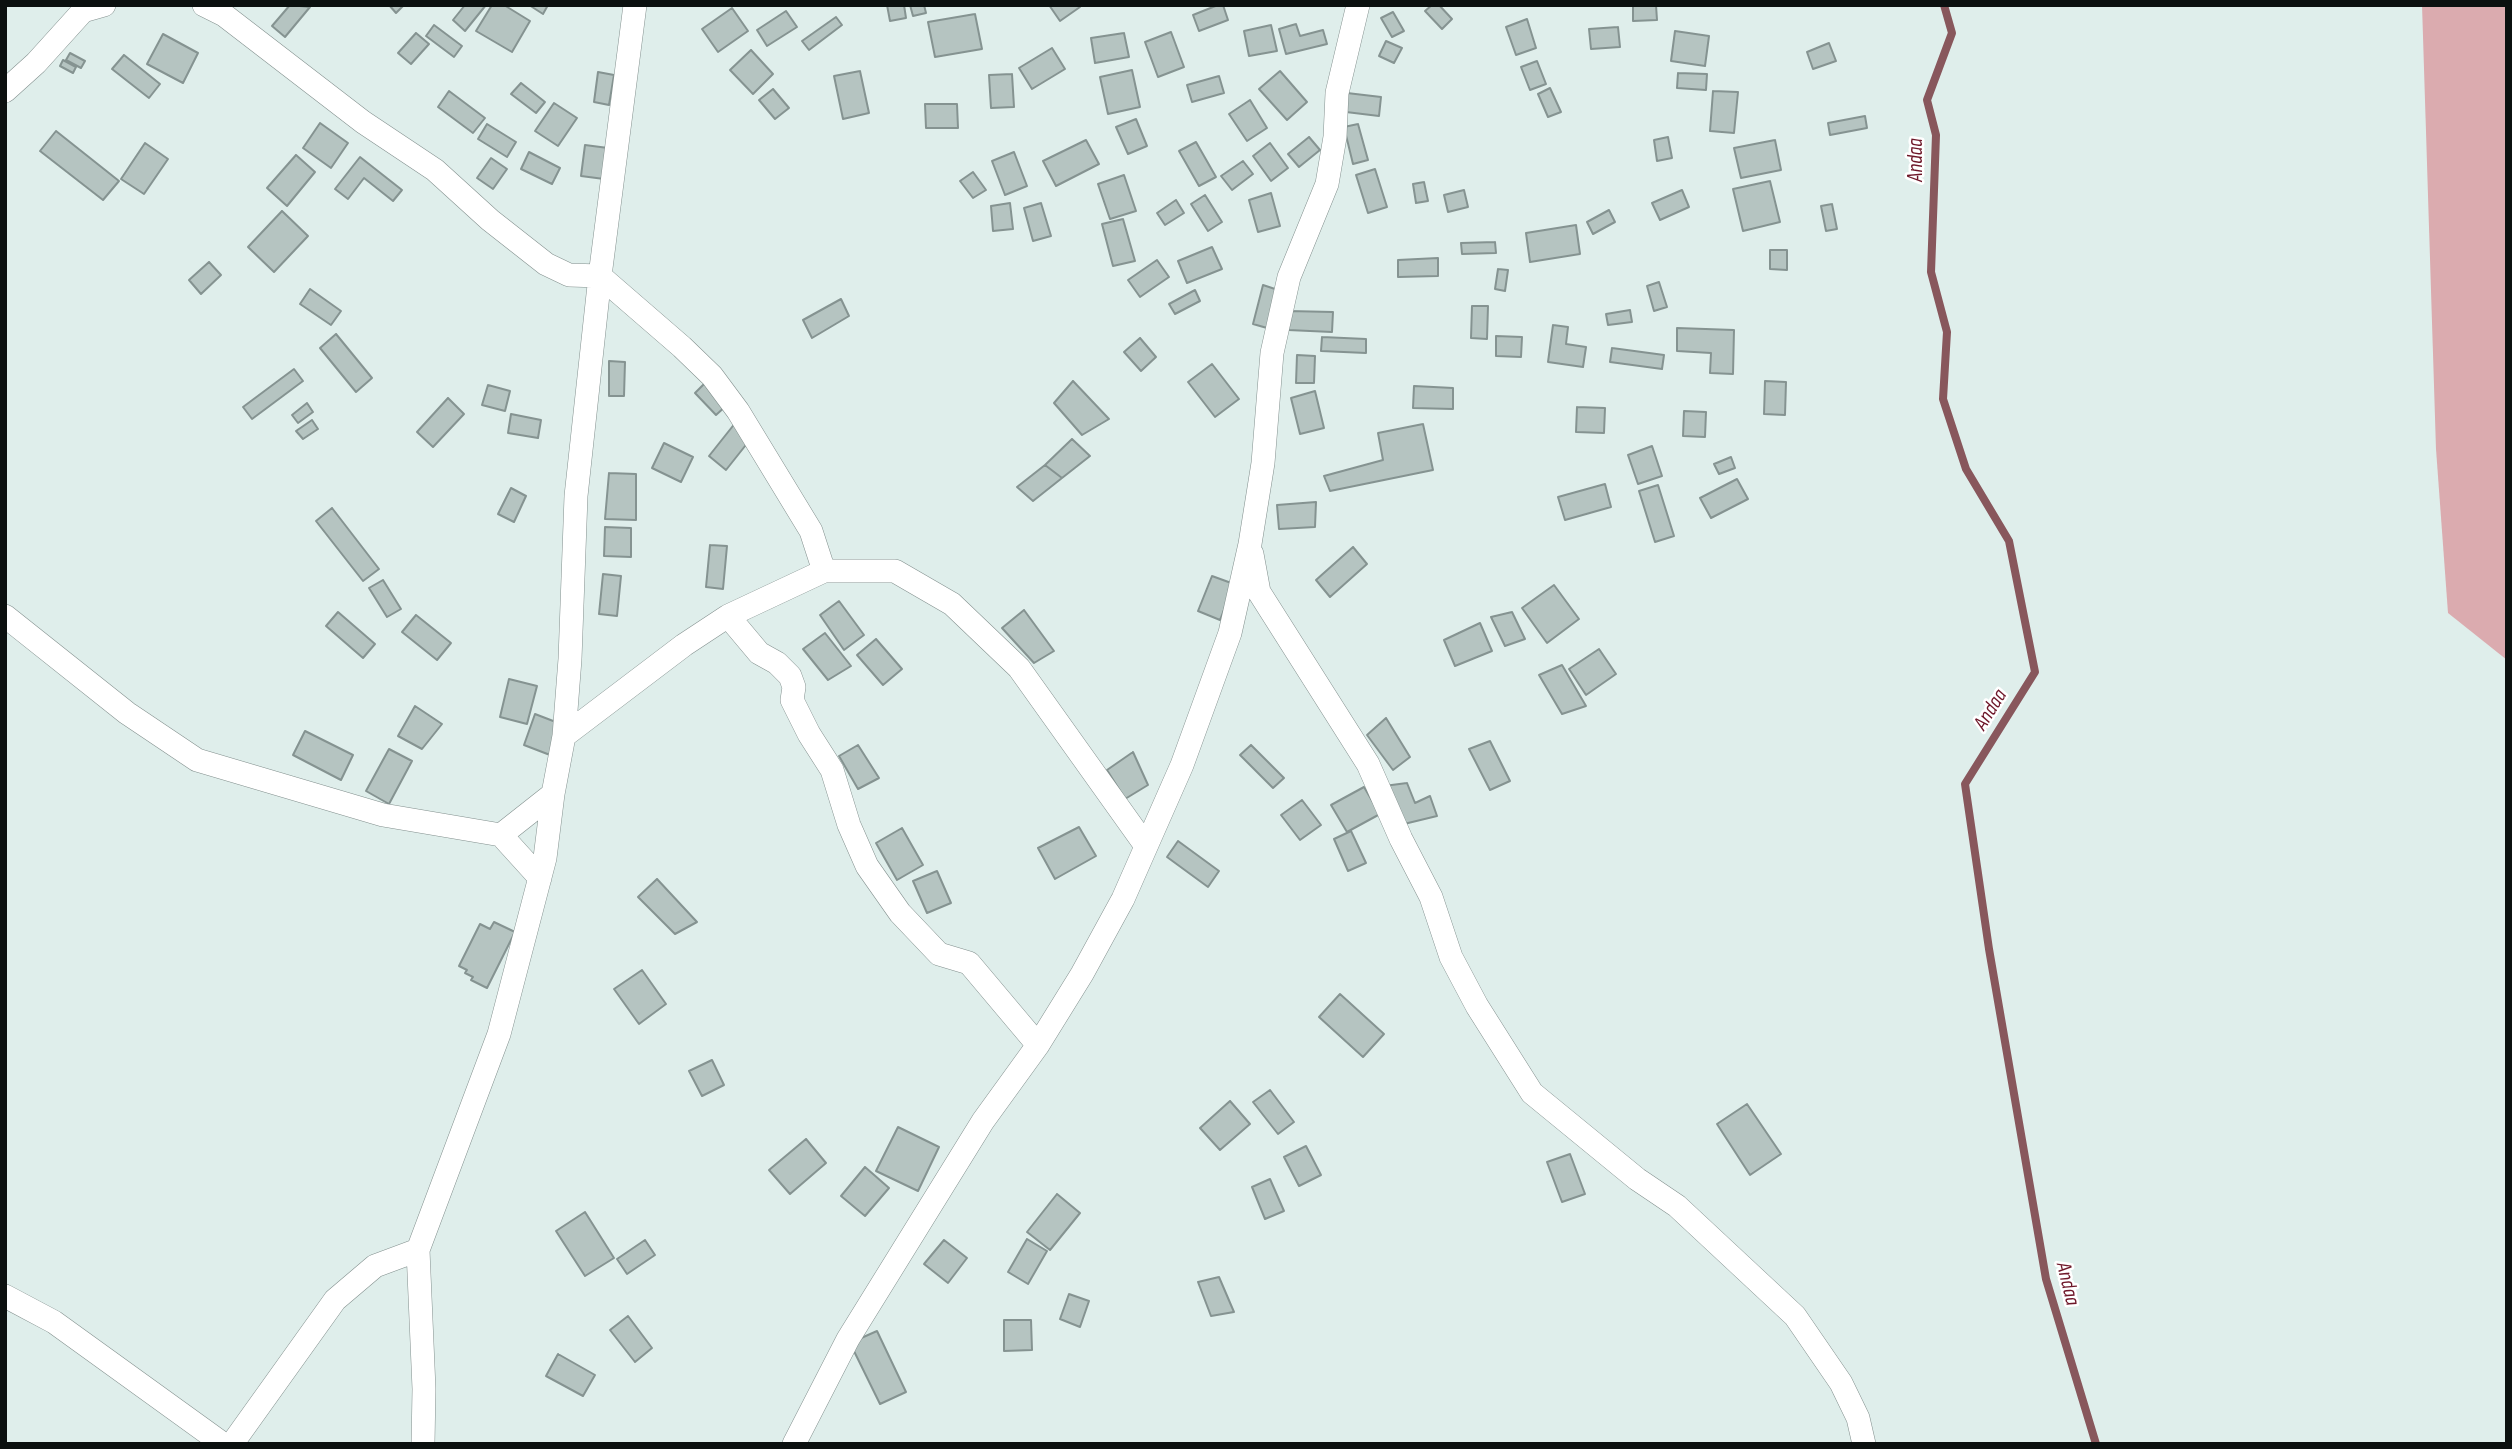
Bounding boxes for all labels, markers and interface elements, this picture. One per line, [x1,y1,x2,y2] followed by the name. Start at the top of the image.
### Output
[1904,138,1930,182] water label: Andaa
[1969,685,2013,735] water label: Andaa
[2050,1260,2084,1308] water label: Andaa

